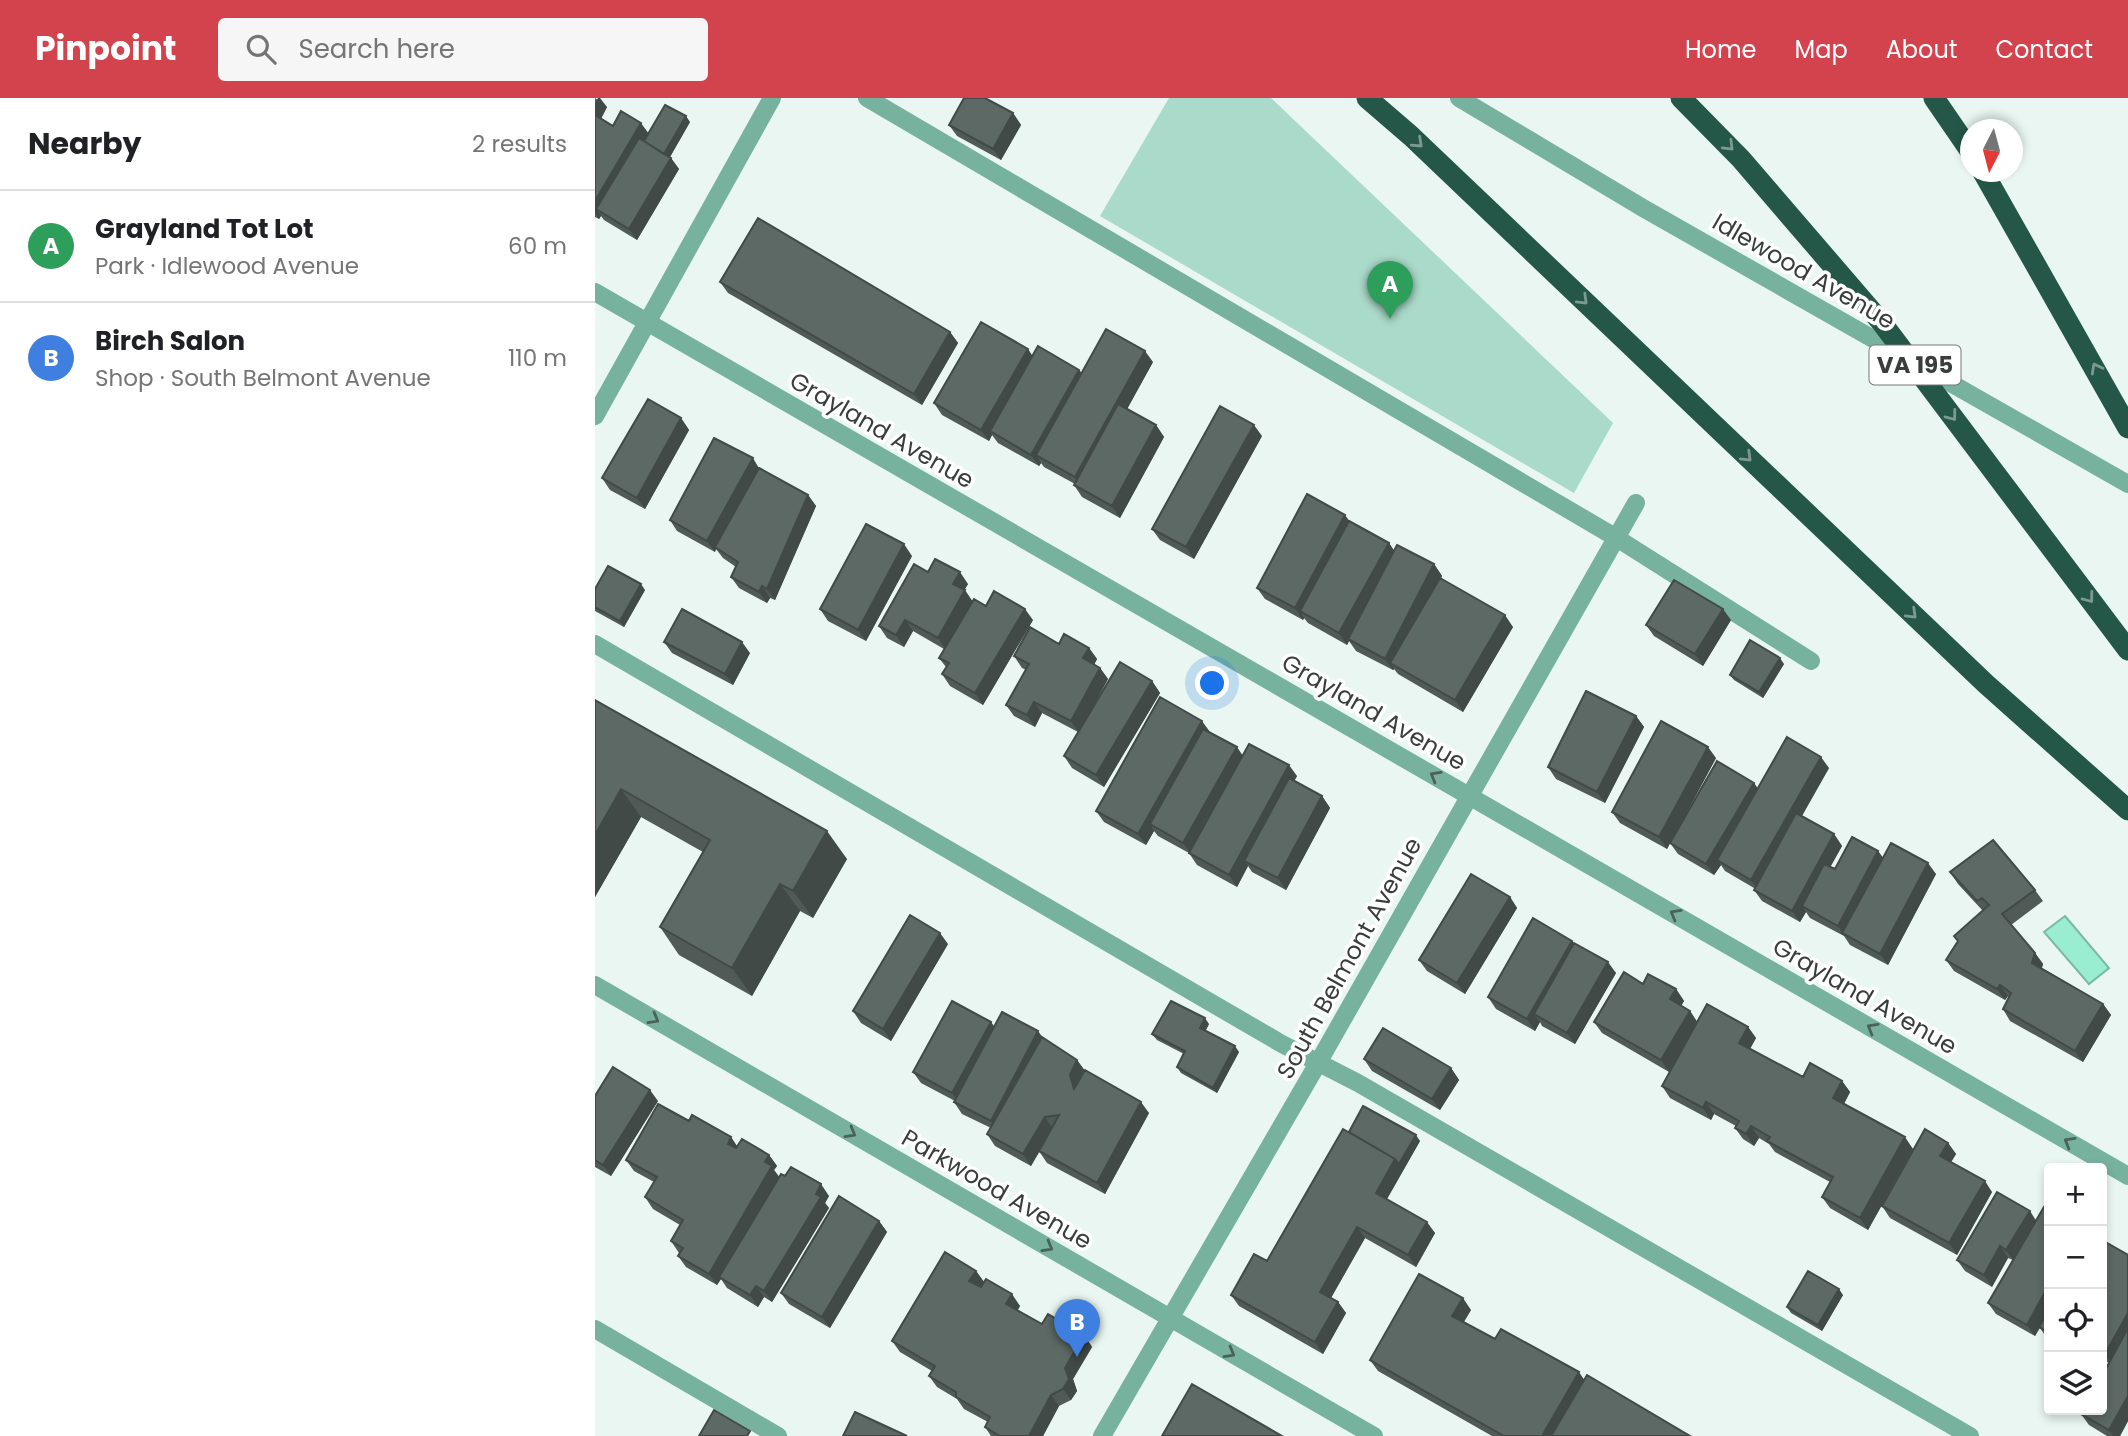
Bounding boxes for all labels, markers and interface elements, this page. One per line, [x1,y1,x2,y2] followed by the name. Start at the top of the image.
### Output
[218,18,708,81] search box
[35,25,176,72] text: Pinpoint
[242,30,280,68] icon: search
[298,31,455,67] text: Search here
[1685,33,1757,66] text: Home
[1795,33,1848,66] text: Map
[1886,33,1957,66] text: About
[1995,33,2093,66] text: Contact
[1960,119,2023,182] north arrow
[28,122,142,165] text: Nearby
[472,128,567,160] text: 2 results
[1410,135,1423,147] one-way arrow
[1721,138,1734,151] one-way arrow
[1707,205,1901,337] street label: Idlewood Avenue
[95,211,314,247] text: Grayland Tot Lot
[43,230,59,262] text: A
[508,230,567,262] text: 60 m
[95,250,359,282] text: Park · Idlewood Avenue
[1367,261,1413,319] pin: A
[1574,291,1587,304] one-way arrow
[95,323,245,359] text: Birch Salon
[43,342,59,374] text: B
[508,342,567,374] text: 110 m
[1869,346,1961,384] road number: VA 195
[95,362,431,394] text: Shop · South Belmont Avenue
[2090,363,2104,376] one-way arrow
[784,364,980,496] street label: Grayland Avenue
[1944,408,1957,420] one-way arrow
[1739,448,1752,461] one-way arrow
[2081,590,2093,602] one-way arrow
[1904,605,1917,618] one-way arrow
[1276,646,1472,778] street label: Grayland Avenue
[1195,666,1229,700] your location
[1430,771,1443,784] one-way arrow
[1269,831,1429,1085] street label: South Belmont Avenue
[1669,910,1682,923] one-way arrow
[1767,930,1963,1062] street label: Grayland Avenue
[647,1011,659,1024] one-way arrow
[1866,1023,1879,1036] one-way arrow
[896,1121,1098,1257] street label: Parkwood Avenue
[843,1125,856,1138] one-way arrow
[2064,1137,2076,1150] one-way arrow
[2044,1163,2107,1415] map controls
[2044,1163,2107,1226] button: +
[2044,1226,2107,1289] button: −
[1040,1239,1053,1252] one-way arrow
[2044,1289,2107,1352] button: locate
[1054,1299,1100,1357] pin: B
[1222,1345,1235,1358] one-way arrow
[2044,1352,2107,1415] button: layers

